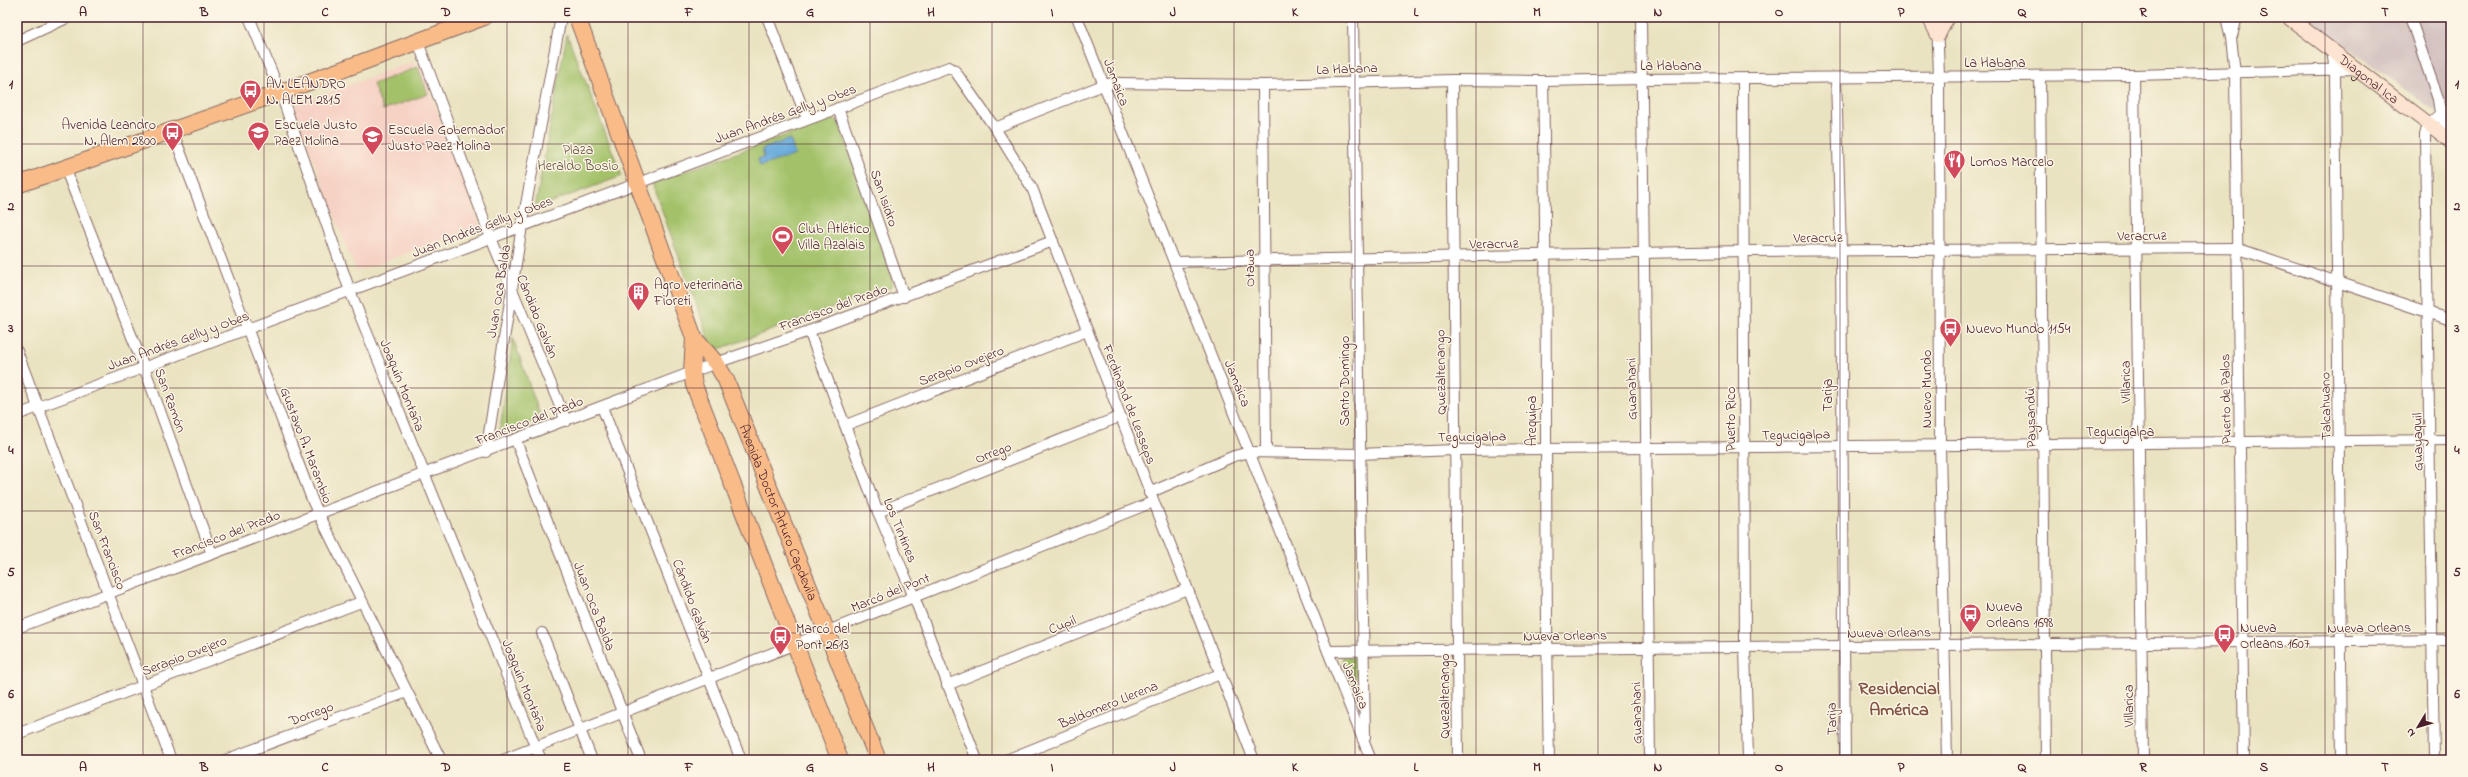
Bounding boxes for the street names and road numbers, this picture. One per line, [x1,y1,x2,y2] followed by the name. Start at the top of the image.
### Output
[2333,49,2403,110] street label: Diagonal Ica
[1964,53,2026,74] street label: La Habana
[1097,56,1134,109] street label: Jamaica
[1640,56,1702,77] street label: La Habana
[1316,58,1378,81] street label: La Habana
[712,79,860,151] street label: Juan Andrés Gelly y Obes
[864,167,903,230] street label: San Isidro
[409,191,557,265] street label: Juan Andrés Gelly y Obes
[2116,226,2167,247] street label: Veracruz
[1792,228,1843,249] street label: Veracruz
[1468,234,1519,255] street label: Veracruz
[482,243,517,339] street label: Juan Oca Balda
[1240,249,1261,287] street label: Otawa
[510,271,563,362] street label: Cándido Galván
[775,279,891,338] street label: Francisco del Prado
[105,306,253,378] street label: Juan Andrés Gelly y Obes
[1430,329,1454,415] street label: Quezaltenango
[374,336,430,435] street label: Joaquín Montaña
[1335,336,1357,426] street label: Santo Domingo
[916,340,1007,392] street label: Serapio Ovejero
[1096,340,1161,468] street label: Ferdinand de Lesseps
[1917,350,1938,428] street label: Nuevo Mundo
[2215,354,2238,444] street label: Puerto de Palos
[1218,357,1256,410] street label: Jamaica
[1621,358,1644,420] street label: Guanahani
[2116,360,2137,405] street label: Villarica
[148,365,191,436] street label: San Ramón
[2315,372,2338,440] street label: Talcahuano
[1818,379,1839,411] street label: Tarija
[274,384,337,507] street label: Gustavo A. Marambio
[1721,386,1742,452] street label: Puerto Rico
[2020,388,2044,448] street label: Paysandú
[472,391,586,452] street label: Francisco del Prado
[1522,396,1543,446] street label: Arequipa
[2407,413,2431,471] street label: Guayaquil
[733,421,822,604] street label: Avenida Doctor Arturo Capdevila
[2086,422,2154,444] street label: Tegucigalpa
[1762,424,1831,448] street label: Tegucigalpa
[1438,426,1507,450] street label: Tegucigalpa
[972,437,1015,471] street label: Orrego
[877,495,922,566] street label: Los Tintines
[169,505,283,566] street label: Francisco del Prado
[82,508,131,593] street label: San Francisco
[666,556,717,647] street label: Cándido Galván
[567,559,620,654] street label: Juan Oca Balda
[848,568,933,619] street label: Marcó del Pont
[1046,610,1080,640] street label: Cupil
[2327,617,2411,640] street label: Nueva Orleans
[1847,622,1931,645] street label: Nueva Orleans
[1523,625,1607,648] street label: Nueva Orleans
[139,630,230,682] street label: Serapio Ovejero
[496,636,552,735] street label: Joaquín Montaña
[1435,654,1457,738] street label: Quezaltenango
[1336,659,1374,712] street label: Jamaica
[1055,676,1161,735] street label: Baldomero Llerena
[1626,682,1649,744] street label: Guanahani
[2119,684,2140,729] street label: Villarica
[285,697,337,733] street label: Dorrego
[1822,702,1843,736] street label: Tarija

